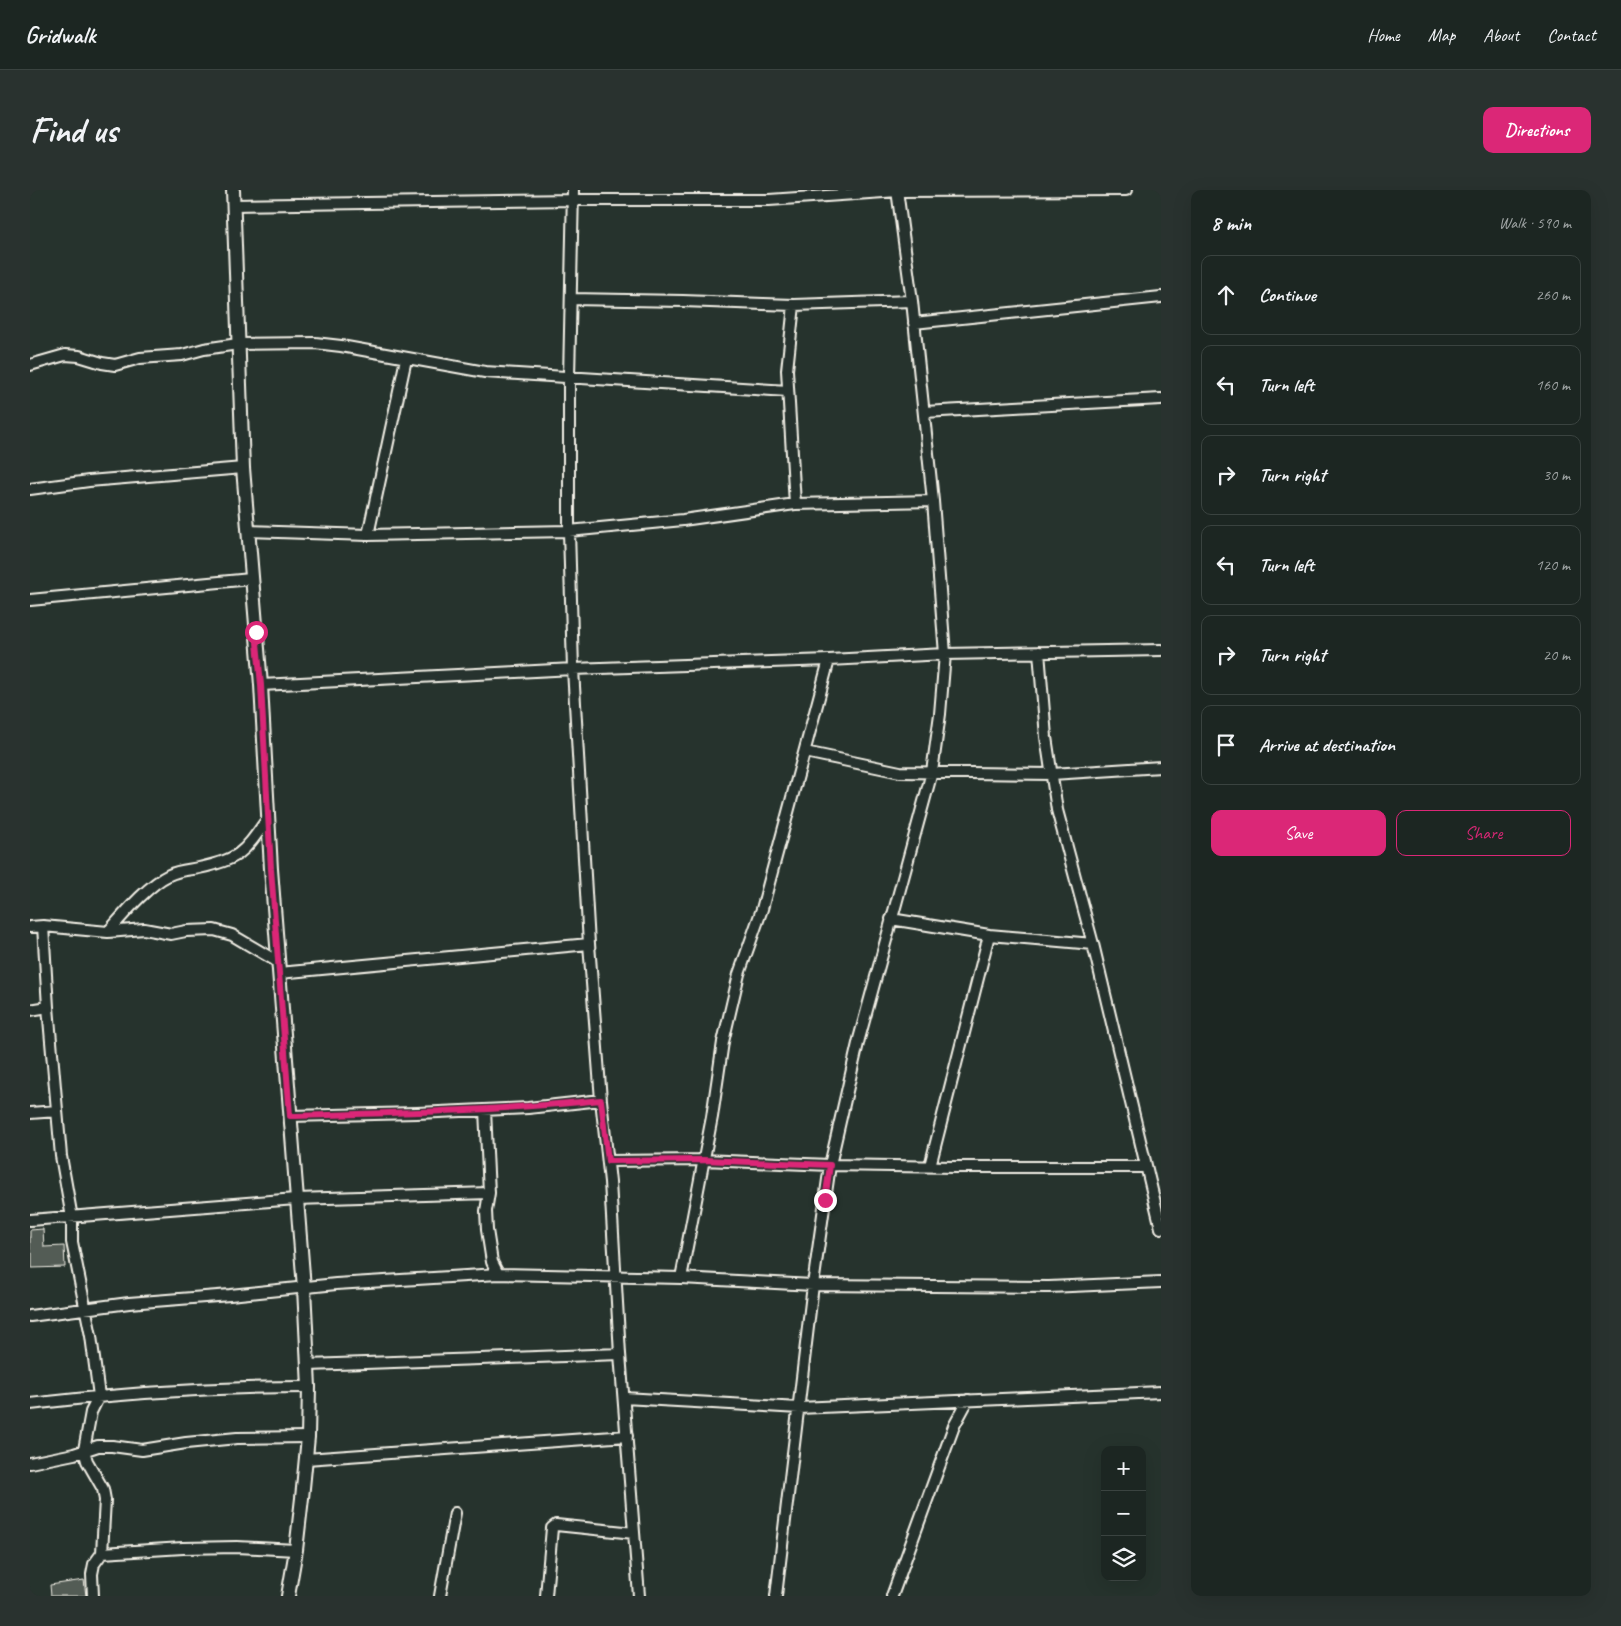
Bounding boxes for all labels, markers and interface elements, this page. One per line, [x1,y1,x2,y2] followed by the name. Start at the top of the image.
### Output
[25,20,95,50] text: Gridwalk
[1367,24,1400,46] text: Home
[1428,24,1455,46] text: Map
[1483,24,1519,46] text: About
[1547,24,1596,46] text: Contact
[1483,107,1591,153] button: Directions
[30,108,117,153] text: Find us
[1211,210,1251,236] text: 8 min
[1499,213,1571,233] text: Walk · 590 m
[1212,281,1240,309] icon: ahead
[1259,283,1316,307] text: Continue
[1536,285,1570,305] text: 260 m
[1212,371,1240,399] icon: left
[1259,373,1314,397] text: Turn left
[1536,375,1570,395] text: 160 m
[1212,461,1240,489] icon: right
[1259,463,1326,487] text: Turn right
[1543,465,1570,485] text: 30 m
[1212,551,1240,579] icon: left
[1259,553,1314,577] text: Turn left
[1536,555,1570,575] text: 120 m
[245,621,268,644] route start
[1212,641,1240,669] icon: right
[1259,643,1326,667] text: Turn right
[1543,645,1570,665] text: 20 m
[1212,731,1240,759] icon: arrive
[1259,733,1395,757] text: Arrive at destination
[1211,810,1386,856] button: Save
[1396,810,1571,856] button: Share
[814,1189,837,1212] route end
[1101,1446,1146,1581] map controls
[1101,1446,1146,1491] button: +
[1101,1491,1146,1536] button: −
[1101,1536,1146,1581] button: layers

